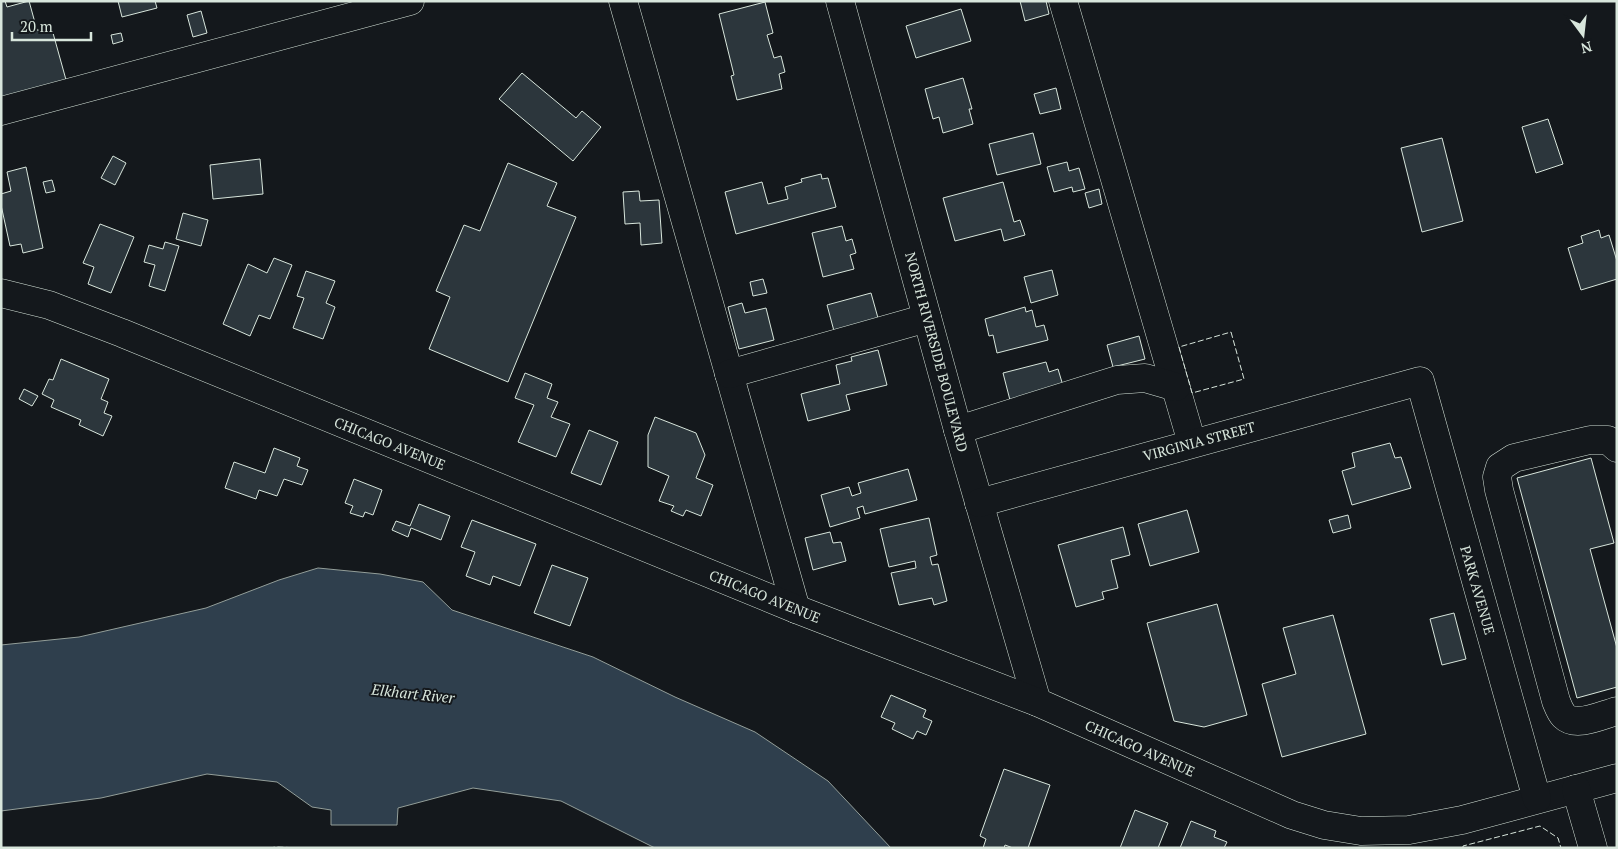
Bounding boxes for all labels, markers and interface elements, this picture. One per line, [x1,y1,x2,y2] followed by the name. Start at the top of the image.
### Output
[12,10,91,42] scale bar
[1558,10,1608,60] north arrow
[20,16,53,36] text: 20 m
[1579,37,1594,59] text: N
[901,250,973,454] street label: NORTH RIVERSIDE BOULEVARD
[332,412,448,474] street label: CHICAGO AVENUE
[1141,417,1258,465] street label: VIRGINIA STREET
[1456,543,1500,637] street label: PARK AVENUE
[707,565,823,627] street label: CHICAGO AVENUE
[370,679,457,707] water label: Elkhart River
[1082,715,1198,781] street label: CHICAGO AVENUE

